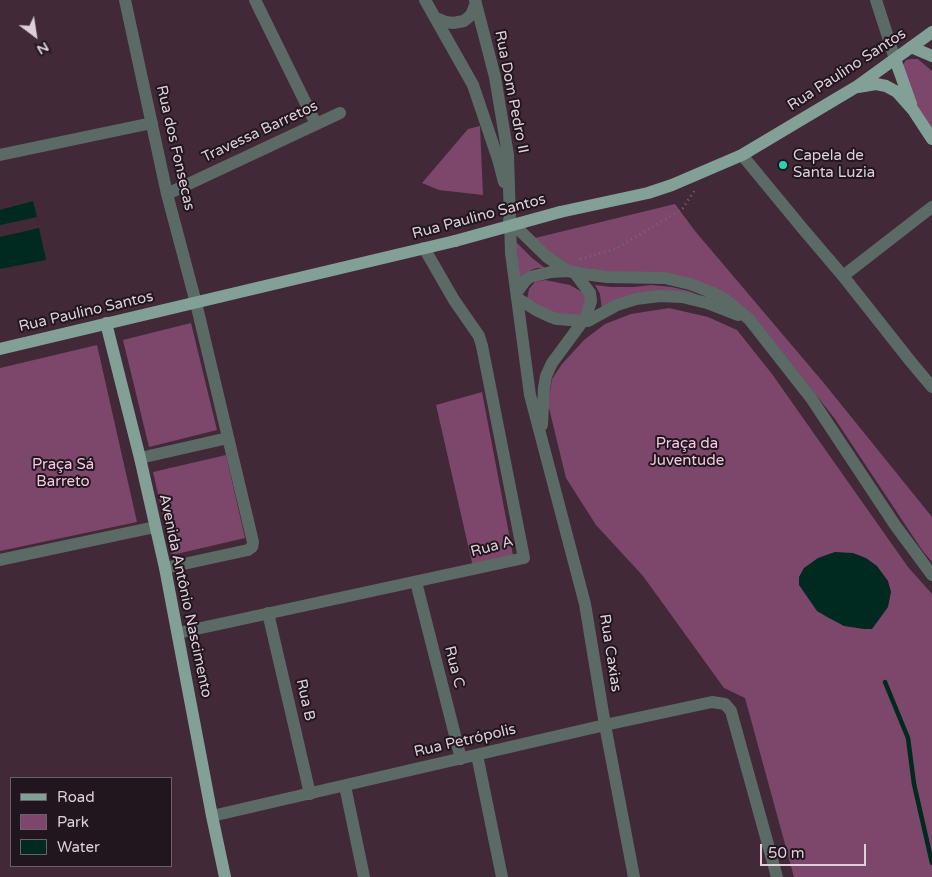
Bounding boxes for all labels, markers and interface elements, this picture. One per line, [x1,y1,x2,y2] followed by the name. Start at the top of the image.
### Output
[10,10,60,60] north arrow
[784,25,910,115] street label: Rua Paulino Santos
[490,29,532,155] street label: Rua Dom Pedro II
[34,38,52,58] text: N
[152,84,198,212] street label: Rua dos Fonsecas
[199,97,321,167] street label: Travessa Barretos
[793,147,875,182] place label: Capela de Santa Luzia
[777,159,789,171] marker: Capela de Santa Luzia
[410,191,548,243] street label: Rua Paulino Santos
[17,288,155,336] street label: Rua Paulino Santos
[650,435,724,470] park label: Praça da Juventude
[32,456,94,491] park label: Praça Sá Barreto
[155,493,215,699] street label: Avenida Antônio Nascimento
[469,533,515,561] street label: Rua A
[595,613,625,693] street label: Rua Caxias
[440,644,468,690] street label: Rua C
[291,677,319,723] street label: Rua B
[412,721,518,761] street label: Rua Petrópolis
[10,777,172,867] legend
[57,788,95,806] text: Road
[57,813,89,831] text: Park
[762,834,868,866] scale bar
[57,838,100,856] text: Water
[768,844,805,862] text: 50 m

